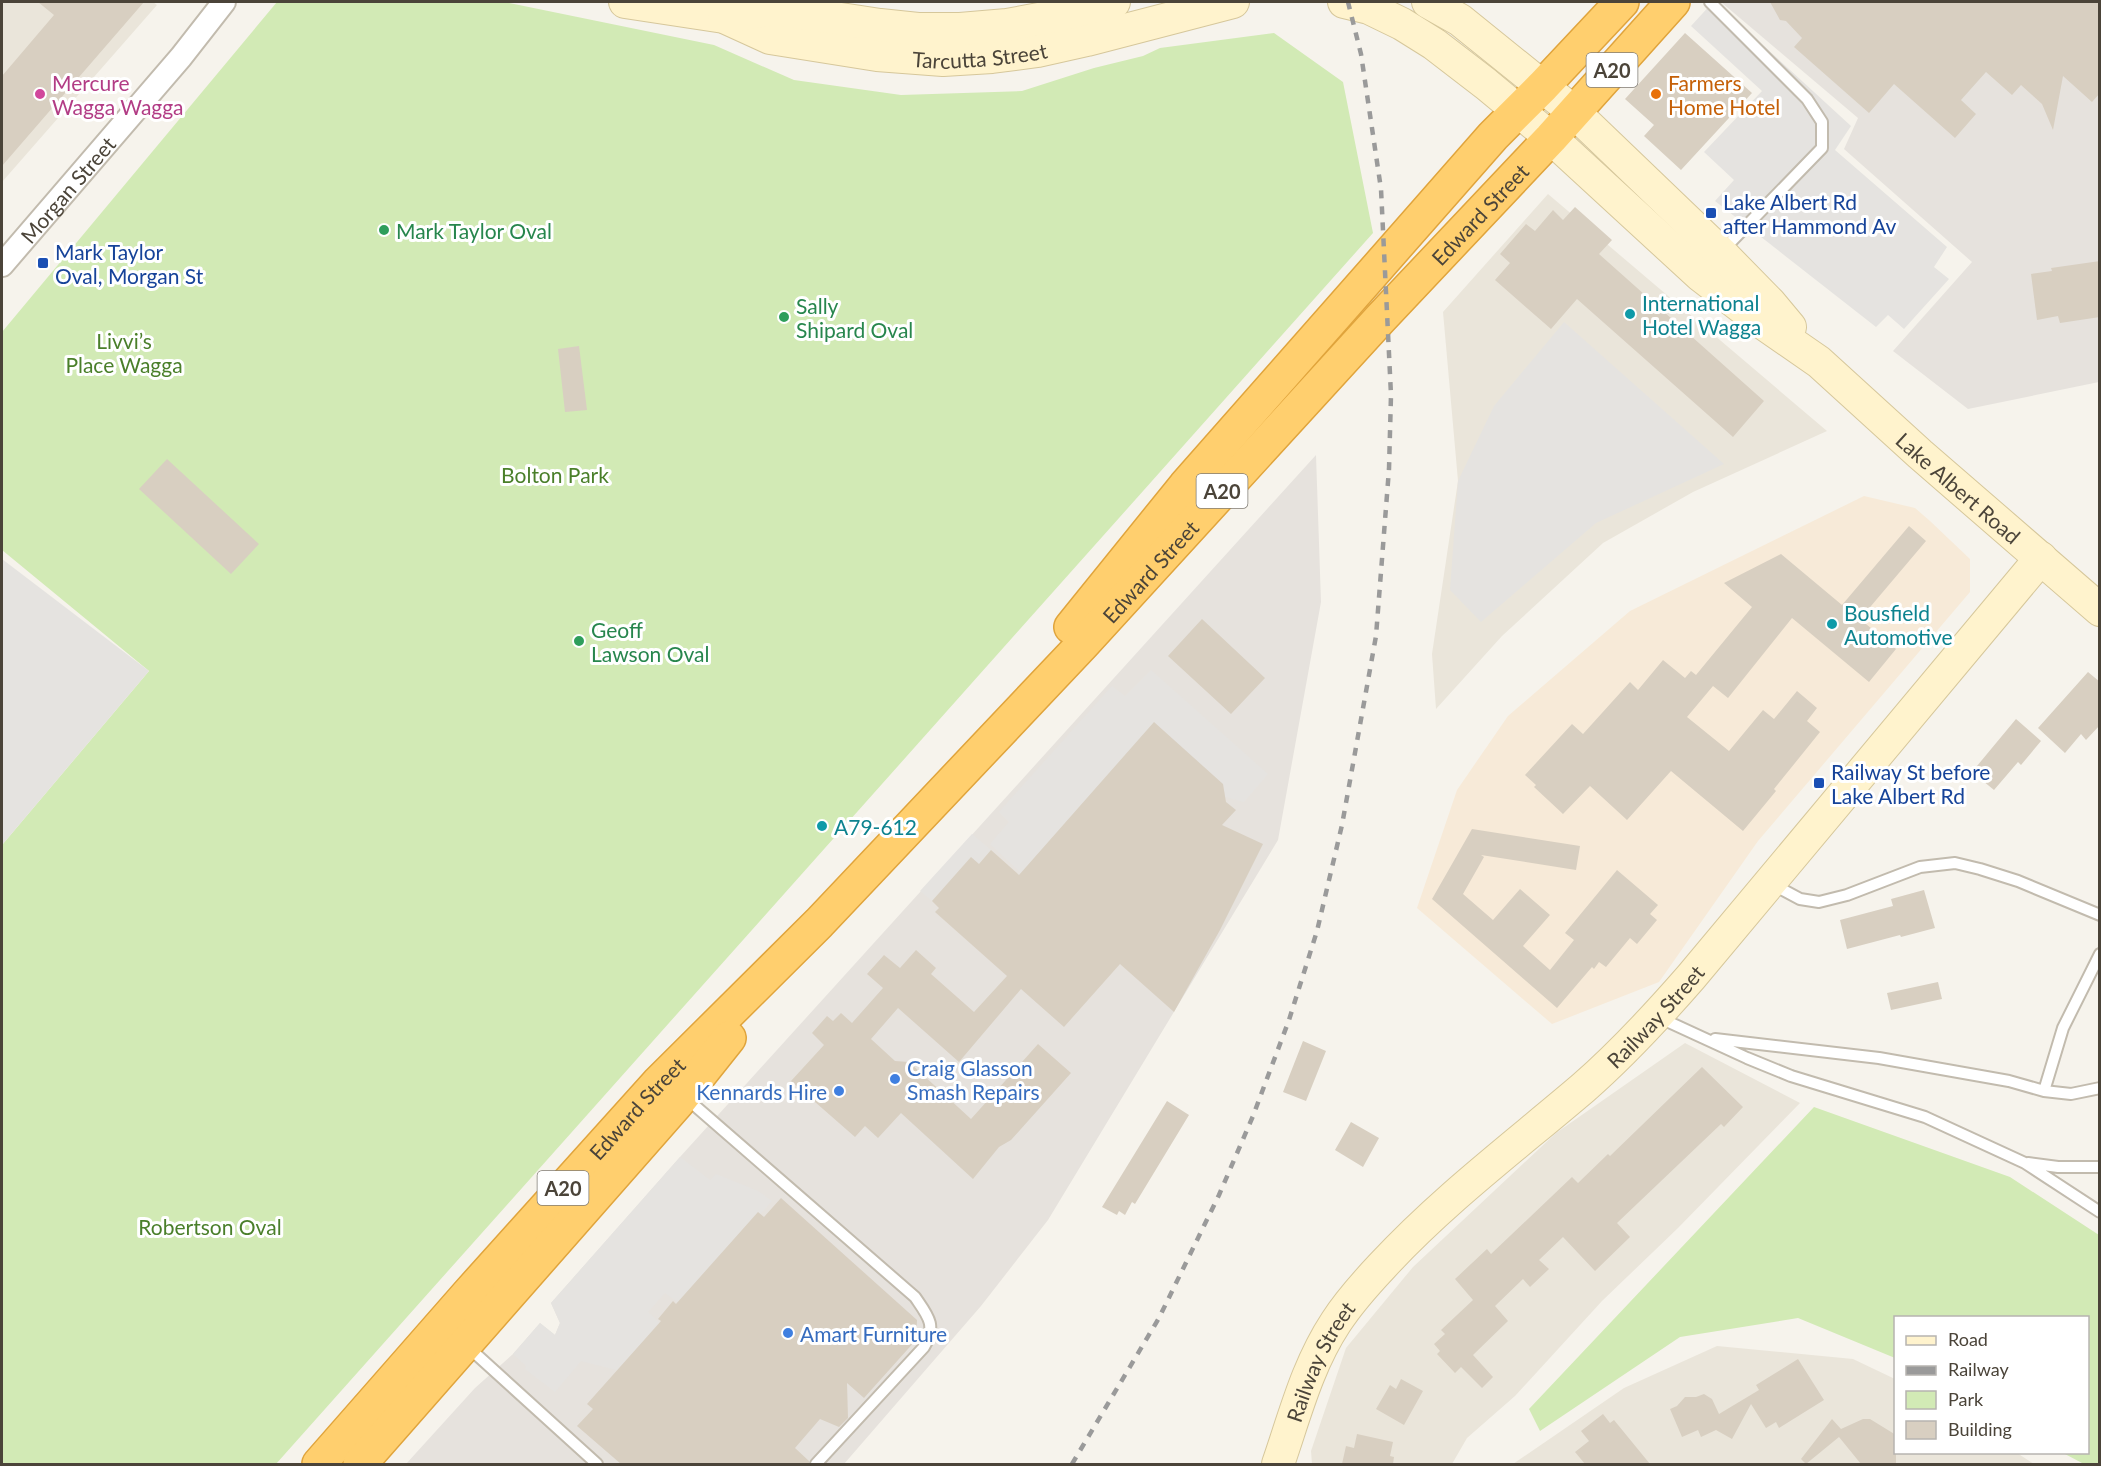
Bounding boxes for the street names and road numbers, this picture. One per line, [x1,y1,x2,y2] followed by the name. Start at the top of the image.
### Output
[911,37,1050,73] street label: Tarcutta Street
[1586,53,1638,87] road number: A20
[15,131,120,247] street label: Morgan Street
[1426,158,1533,270] street label: Edward Street
[1892,427,2026,548] street label: Lake Albert Road
[1196,474,1248,508] road number: A20
[1097,514,1203,627] street label: Edward Street
[1601,959,1709,1072] street label: Railway Street
[583,1051,690,1164] street label: Edward Street
[538,1171,588,1205] road number: A20
[1280,1296,1359,1425] street label: Railway Street

